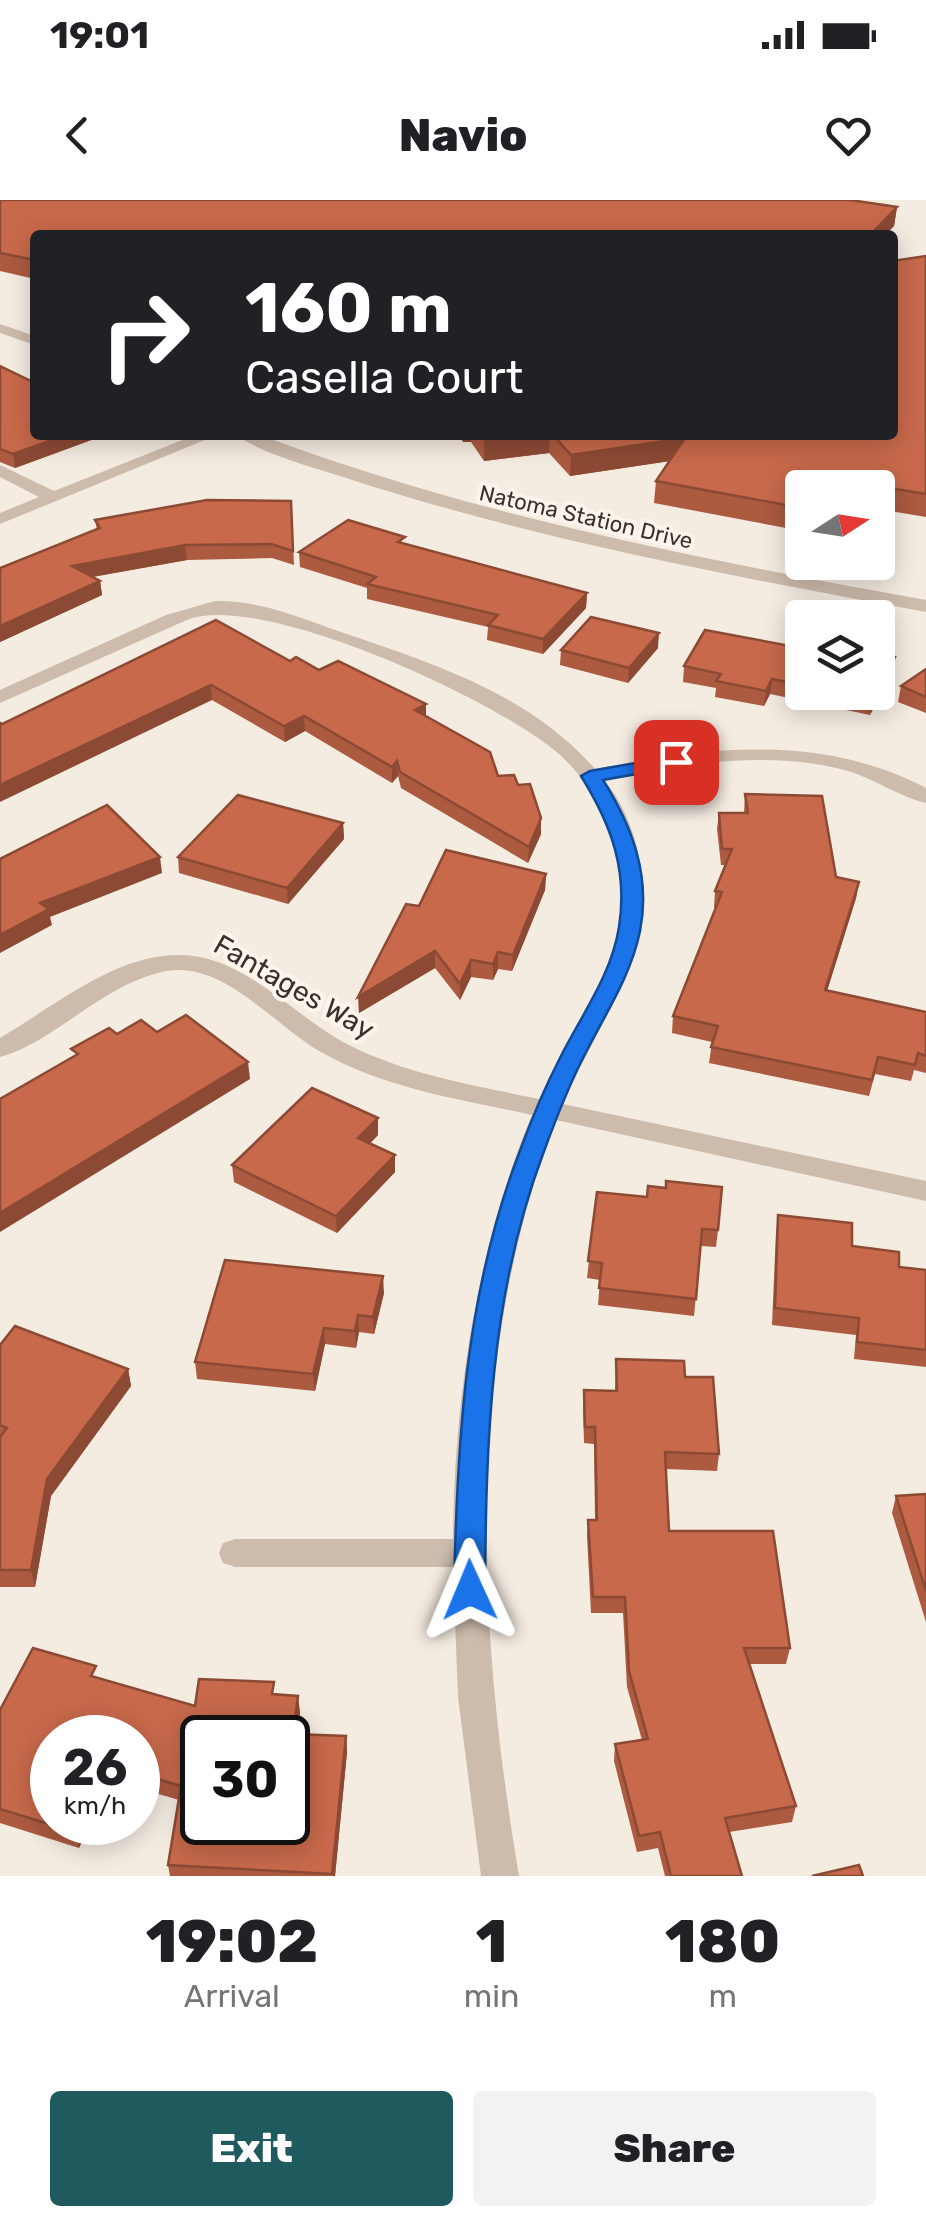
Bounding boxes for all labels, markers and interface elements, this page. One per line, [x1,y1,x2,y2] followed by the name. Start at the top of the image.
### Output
[50,12,149,58] text: 19:01
[50,108,105,163] icon: back
[821,108,876,163] icon: heart
[399,109,527,162] text: Navio
[245,267,452,350] text: 160 m
[80,270,210,400] icon: right
[245,351,523,404] text: Casella Court
[785,470,895,580] north arrow
[785,470,895,710] map controls
[477,479,695,555] street label: Natoma Station Drive
[785,600,895,710] button: layers
[634,720,719,805] pin
[649,735,704,790] icon: arrive
[208,928,380,1046] street label: Fantages Way
[418,1538,522,1642] position arrow
[180,1715,310,1845] speed limit sign: 30
[62,1738,128,1798] text: 26
[64,1791,126,1820] text: km/h
[146,1906,318,1977] text: 19:02
[476,1906,507,1977] text: 1
[665,1906,780,1977] text: 180
[184,1977,280,2015] text: Arrival
[464,1977,519,2015] text: min
[708,1977,737,2015] text: m
[50,2091,453,2206] button: Exit
[473,2091,876,2206] button: Share

